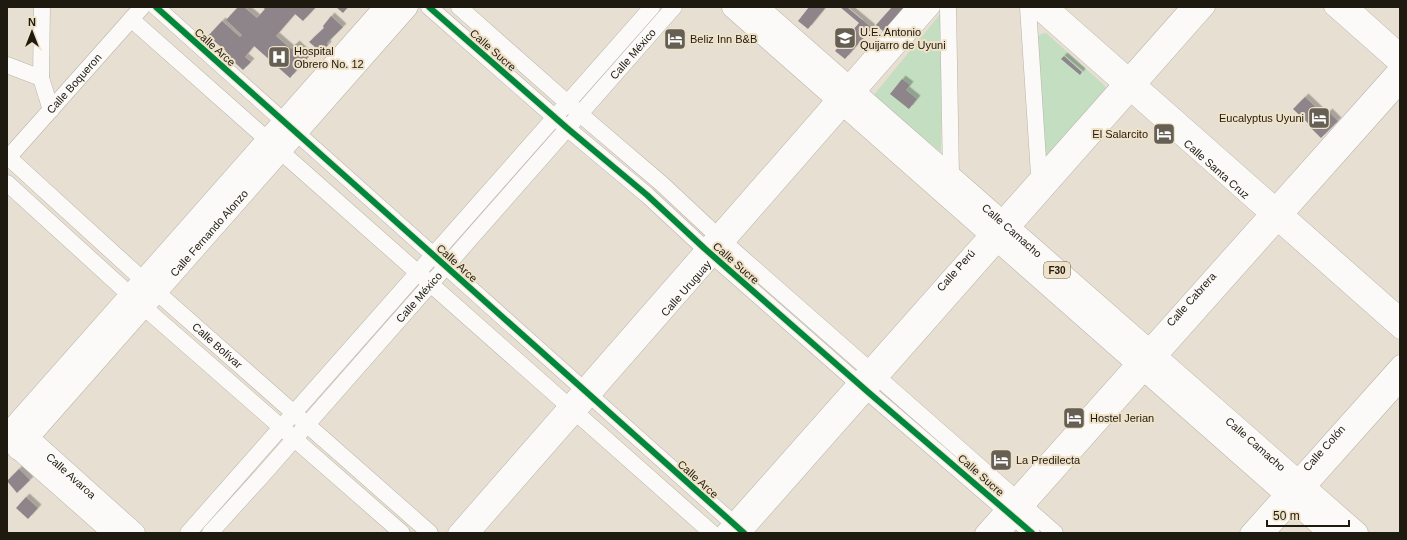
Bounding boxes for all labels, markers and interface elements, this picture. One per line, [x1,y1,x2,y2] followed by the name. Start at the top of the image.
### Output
[12,12,52,52] north arrow
[28,16,36,28] text: N
[832,25,858,51] school or university icon: U.E. Antonio Quijarro de Uyuni
[192,26,238,68] street label: Calle Arce
[607,26,658,82] street label: Calle México
[662,26,688,52] hotel icon: Beliz Inn B&B
[860,26,946,51] place label: U.E. Antonio Quijarro de Uyuni
[468,27,518,73] street label: Calle Sucre
[690,33,757,45] place label: Beliz Inn B&B
[266,44,292,70] hospital icon: Hospital Obrero No. 12
[294,45,364,70] place label: Hospital Obrero No. 12
[44,51,104,116] street label: Calle Boqueron
[1306,105,1332,131] hotel icon: Eucalyptus Uyuni
[1219,112,1304,124] place label: Eucalyptus Uyuni
[1151,121,1177,147] hotel icon: El Salarcito
[1092,128,1148,140] place label: El Salarcito
[1181,137,1252,201] street label: Calle Santa Cruz
[168,187,250,279] street label: Calle Fernando Alonzo
[980,201,1044,260] street label: Calle Camacho
[711,240,761,286] street label: Calle Sucre
[434,242,480,284] street label: Calle Arce
[934,247,977,294] street label: Calle Perú
[658,258,714,319] street label: Calle Uruguay
[1044,262,1070,278] road number: F30
[1164,269,1219,329] street label: Calle Cabrera
[394,270,444,325] street label: Calle México
[190,320,245,371] street label: Calle Bolívar
[1061,405,1087,431] hotel icon: Hostel Jerian
[1090,412,1154,424] place label: Hostel Jerian
[1223,415,1288,473] street label: Calle Camacho
[1301,423,1347,473] street label: Calle Colón
[988,447,1014,473] hotel icon: La Predilecta
[44,450,99,502] street label: Calle Avaroa
[956,452,1006,498] street label: Calle Sucre
[1016,454,1081,466] place label: La Predilecta
[675,458,721,500] street label: Calle Arce
[1267,502,1349,528] scale bar
[1273,509,1300,523] text: 50 m

